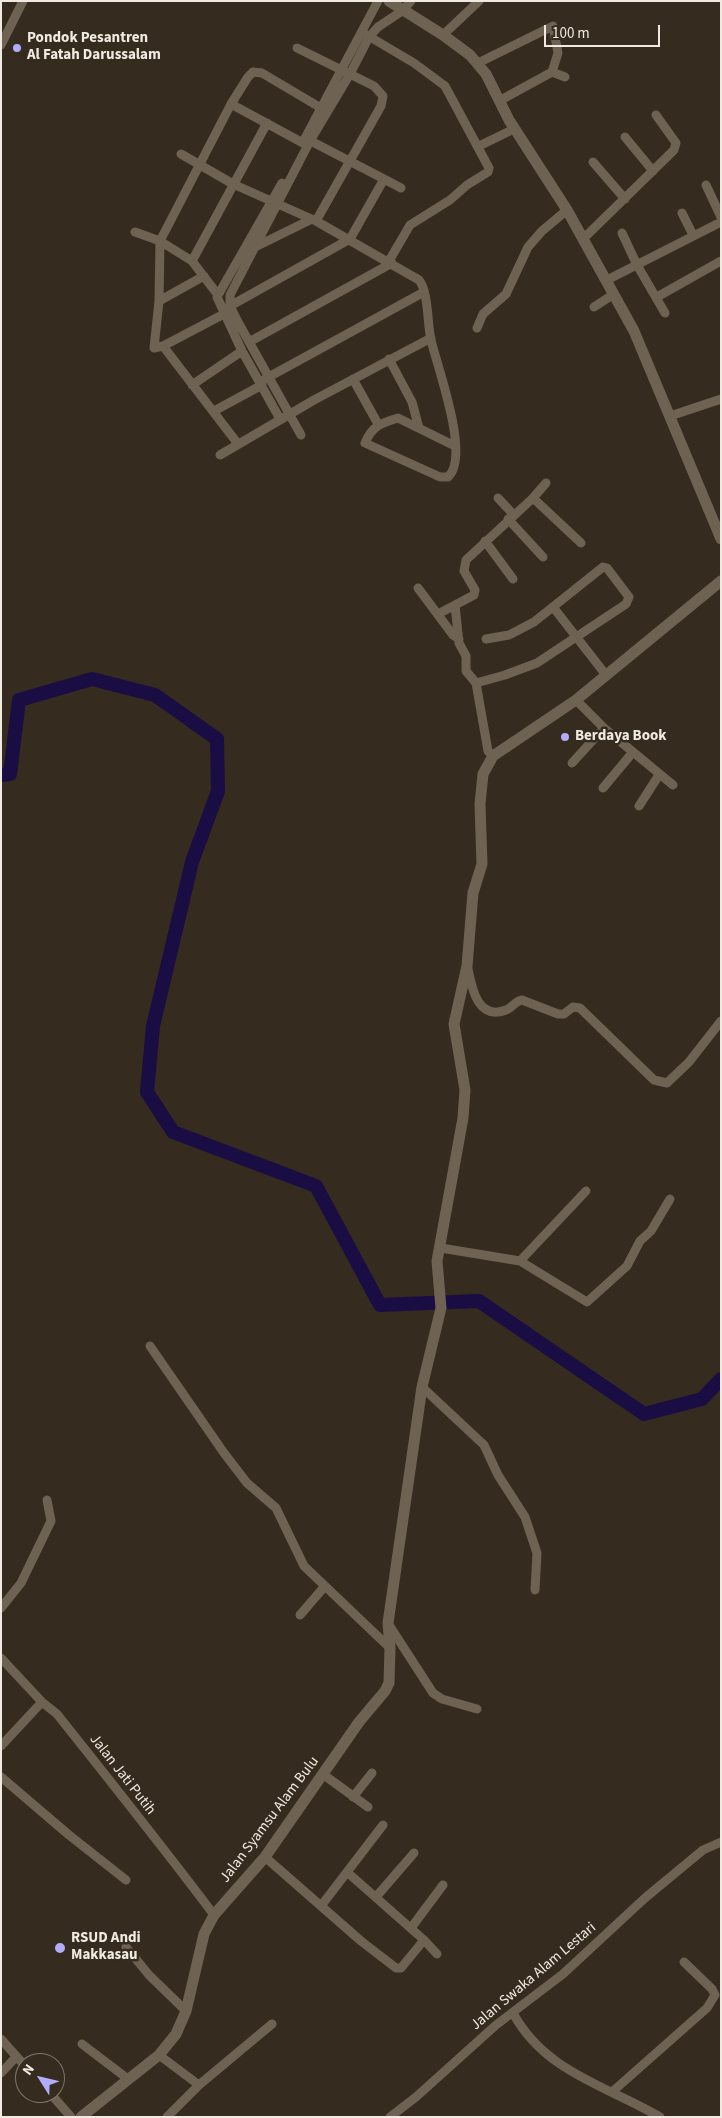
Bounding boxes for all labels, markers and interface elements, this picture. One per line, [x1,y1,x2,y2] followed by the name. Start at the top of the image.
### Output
[547,15,663,47] scale bar
[552,23,590,44] text: 100 m
[27,30,161,65] place label: Pondok Pesantren Al Fatah Darussalam
[11,42,23,54] marker: Pondok Pesantren Al Fatah Darussalam
[575,728,667,746] place label: Berdaya Book
[559,731,571,743] marker: Berdaya Book
[85,1731,159,1819] street label: Jalan Jati Putih
[217,1753,323,1887] street label: Jalan Syamsu Alam Bulu
[468,1919,600,2035] street label: Jalan Swaka Alam Lestari
[71,1930,141,1965] place label: RSUD Andi Makkasau
[53,1941,67,1955] marker: RSUD Andi Makkasau
[15,2053,65,2103] north arrow
[18,2060,40,2079] text: N

